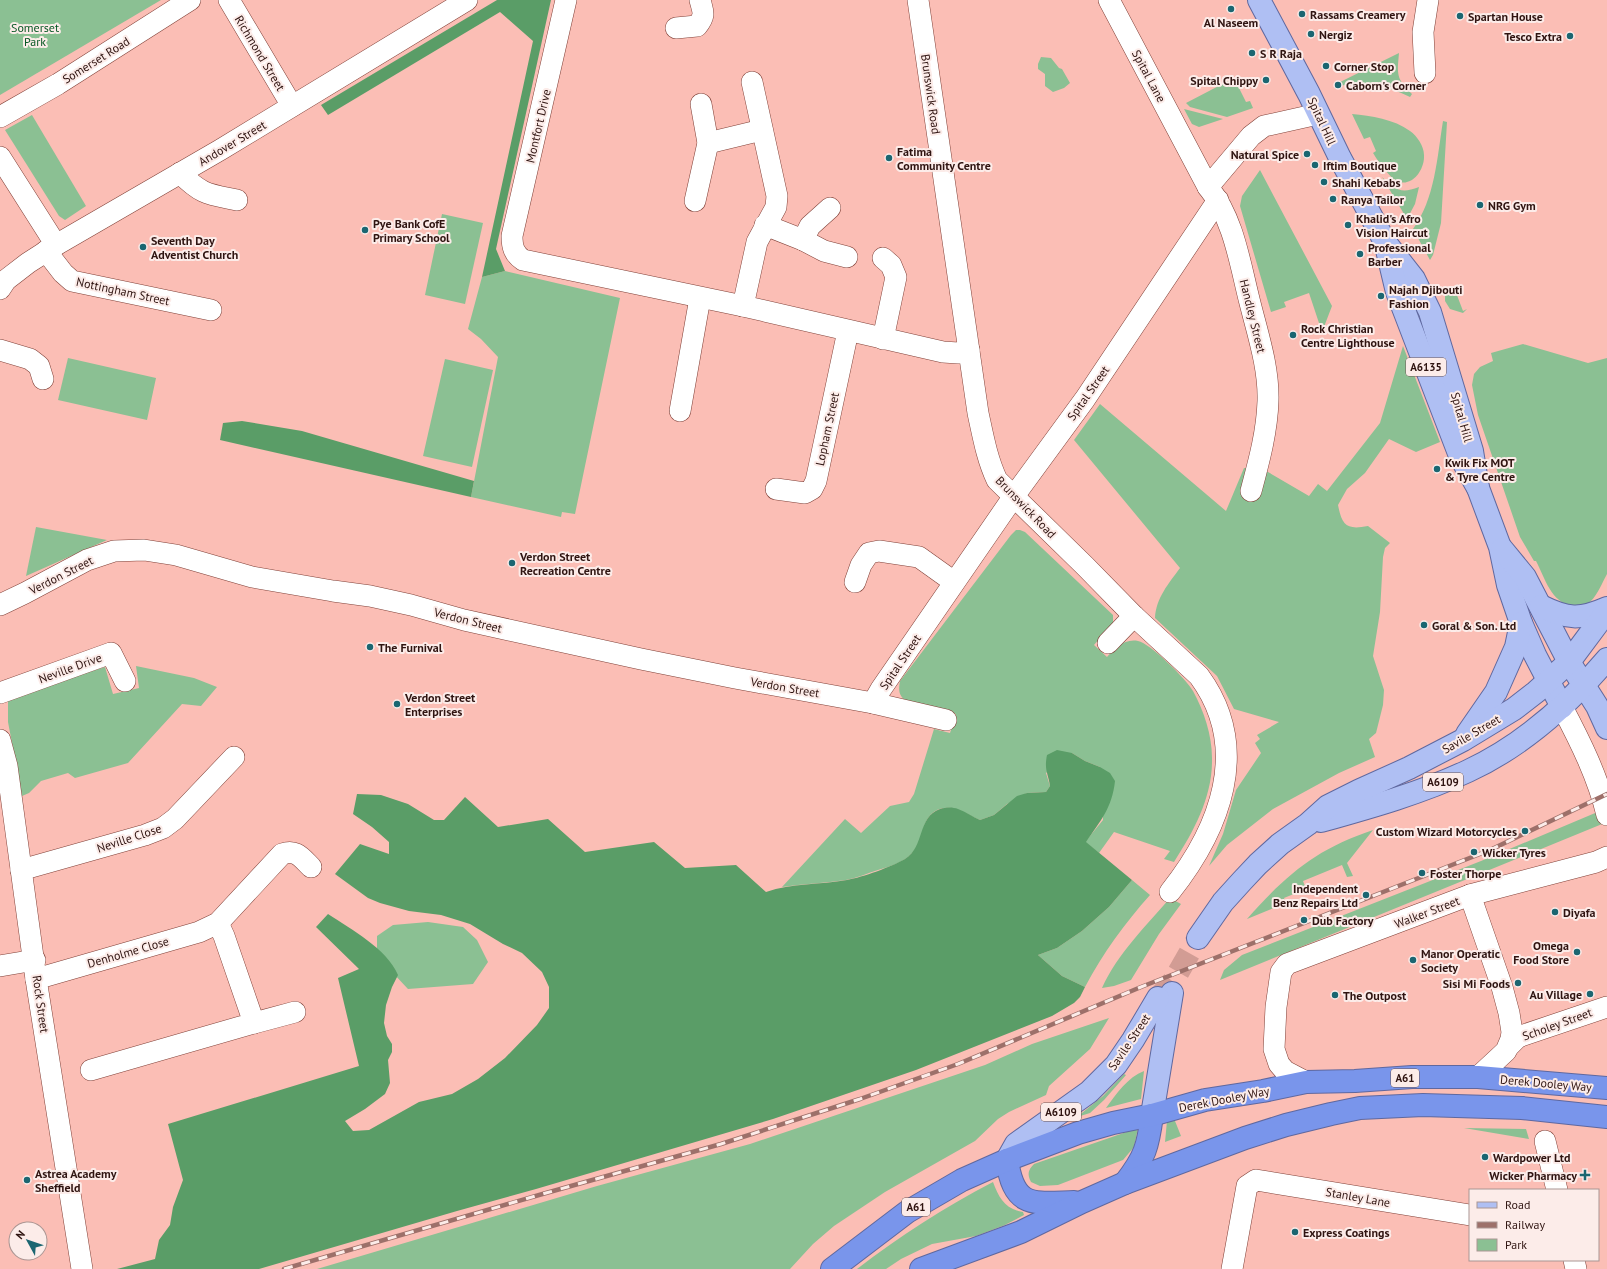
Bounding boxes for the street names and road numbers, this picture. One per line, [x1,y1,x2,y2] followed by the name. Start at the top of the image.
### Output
[232,13,288,93] street label: Richmond Street
[60,33,132,87] street label: Somerset Road
[1129,47,1169,105] street label: Spital Lane
[918,53,944,135] street label: Brunswick Road
[522,88,554,164] street label: Montfort Drive
[1304,95,1340,148] street label: Spital Hill
[196,117,268,169] street label: Andover Street
[75,274,171,308] street label: Nottingham Street
[1237,278,1269,354] street label: Handley Street
[1406,358,1446,376] road number: A6135
[1064,363,1112,423] street label: Spital Street
[1448,390,1476,444] street label: Spital Hill
[812,391,842,467] street label: Lopham Street
[993,473,1059,541] street label: Brunswick Road
[26,553,95,598] street label: Verdon Street
[431,604,504,636] street label: Verdon Street
[876,631,924,693] street label: Spital Street
[36,650,104,686] street label: Neville Drive
[748,673,821,700] street label: Verdon Street
[1439,711,1503,757] street label: Savile Street
[1423,773,1463,791] road number: A6109
[95,820,163,856] street label: Neville Close
[1392,893,1462,931] street label: Walker Street
[86,933,170,971] street label: Denholme Close
[30,974,52,1034] street label: Rock Street
[1520,1004,1594,1044] street label: Scholey Street
[1105,1011,1153,1073] street label: Savile Street
[1391,1069,1419,1087] road number: A61
[1500,1072,1593,1095] street label: Derek Dooley Way
[1177,1083,1271,1115] street label: Derek Dooley Way
[1041,1103,1081,1121] road number: A6109
[1325,1184,1391,1210] street label: Stanley Lane
[902,1198,930,1216] road number: A61

